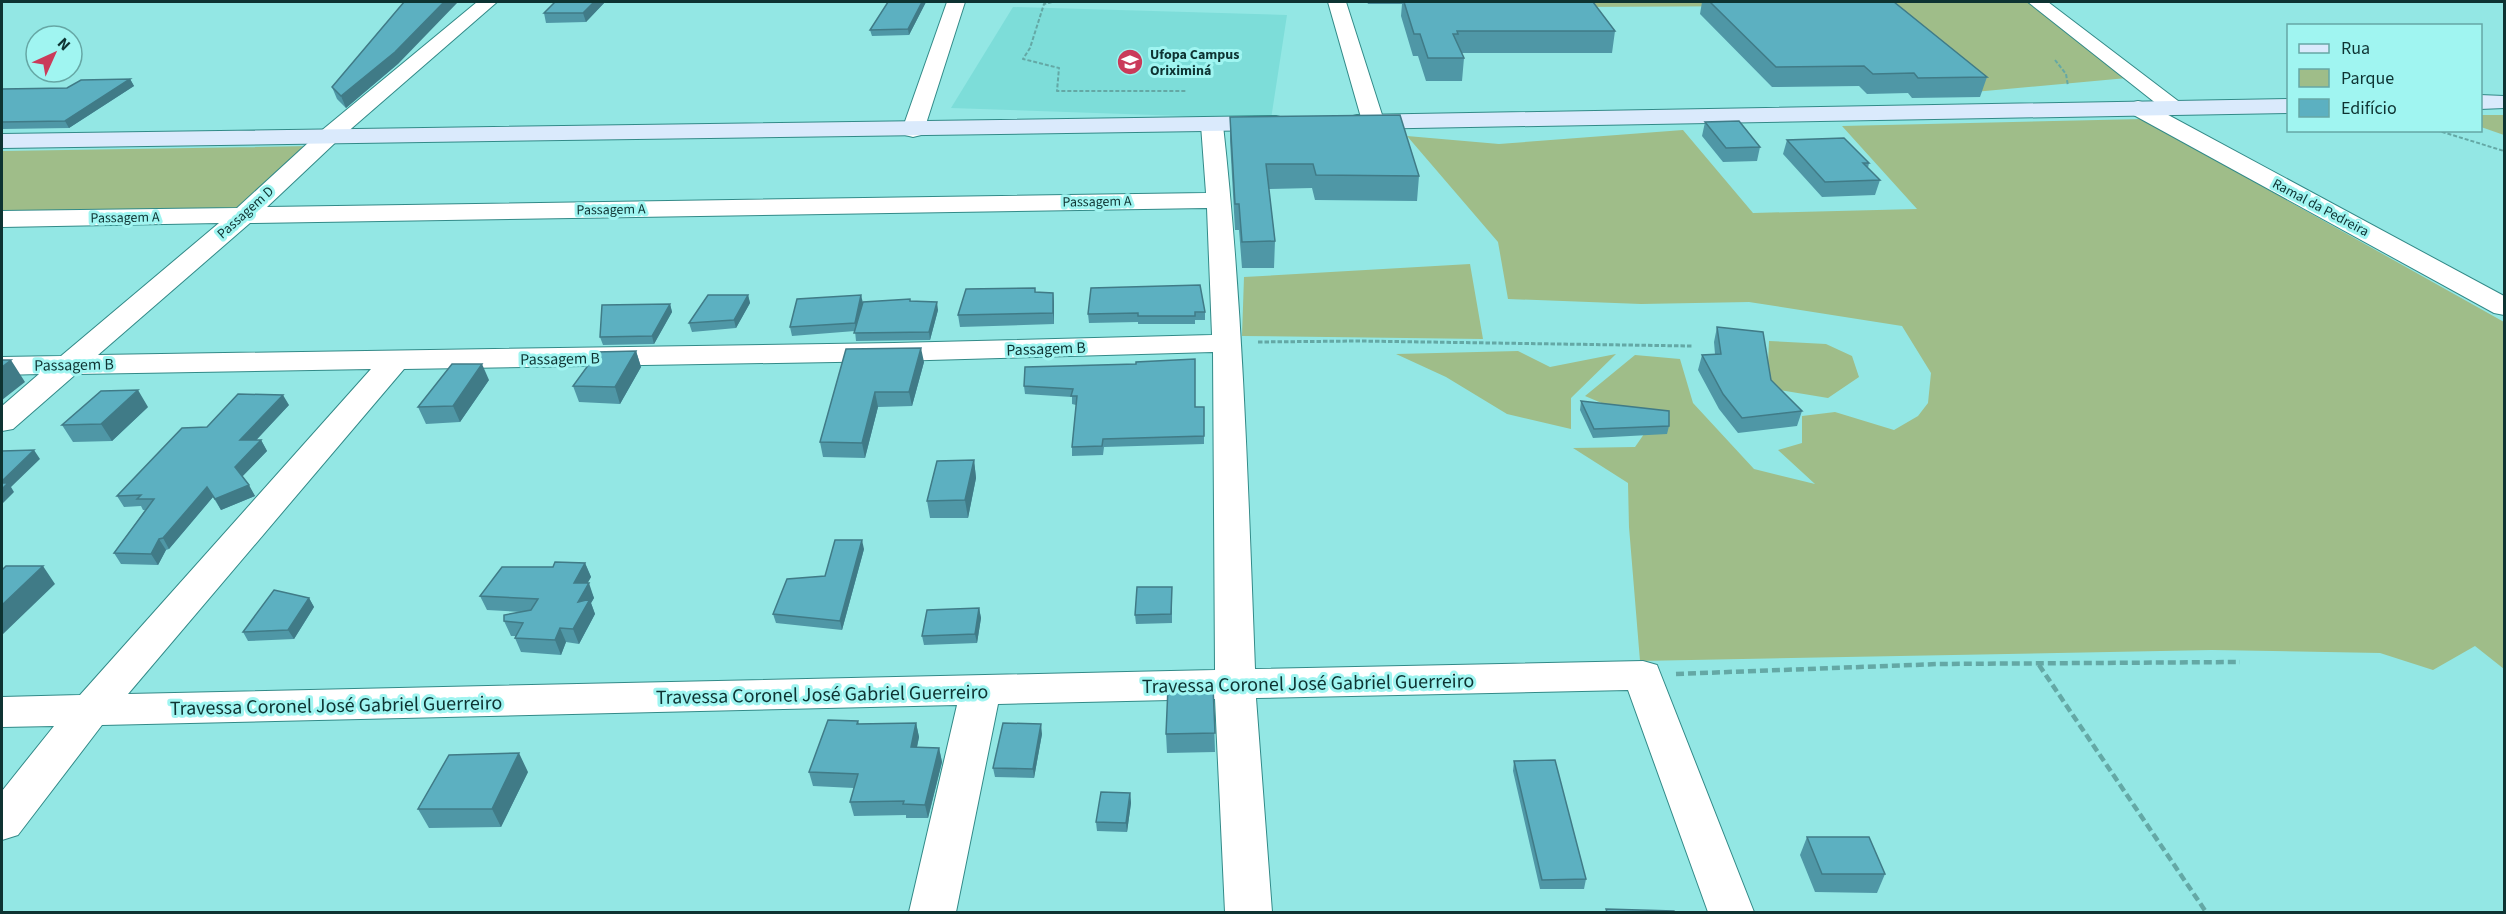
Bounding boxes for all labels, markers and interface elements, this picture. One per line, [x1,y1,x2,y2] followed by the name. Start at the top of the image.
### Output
[24,24,84,84] north arrow
[2287,24,2482,132] legend
[52,33,75,56] text: N
[2341,36,2370,61] text: Rua
[1150,45,1239,81] place label: Ufopa Campus Oriximiná
[1115,47,1145,77] school or university icon: Ufopa Campus Oriximiná
[2341,66,2394,91] text: Parque
[2341,96,2397,121] text: Edifício
[2269,174,2372,242] street label: Ramal da Pedreira
[213,182,278,244] street label: Passagem D
[1062,191,1132,213] street label: Passagem A
[576,199,646,221] street label: Passagem A
[90,207,160,229] street label: Passagem A
[1006,337,1086,361] street label: Passagem B
[520,347,600,371] street label: Passagem B
[34,353,114,377] street label: Passagem B
[1142,667,1474,701] street label: Travessa Coronel José Gabriel Guerreiro
[656,678,988,712] street label: Travessa Coronel José Gabriel Guerreiro
[170,689,502,723] street label: Travessa Coronel José Gabriel Guerreiro

